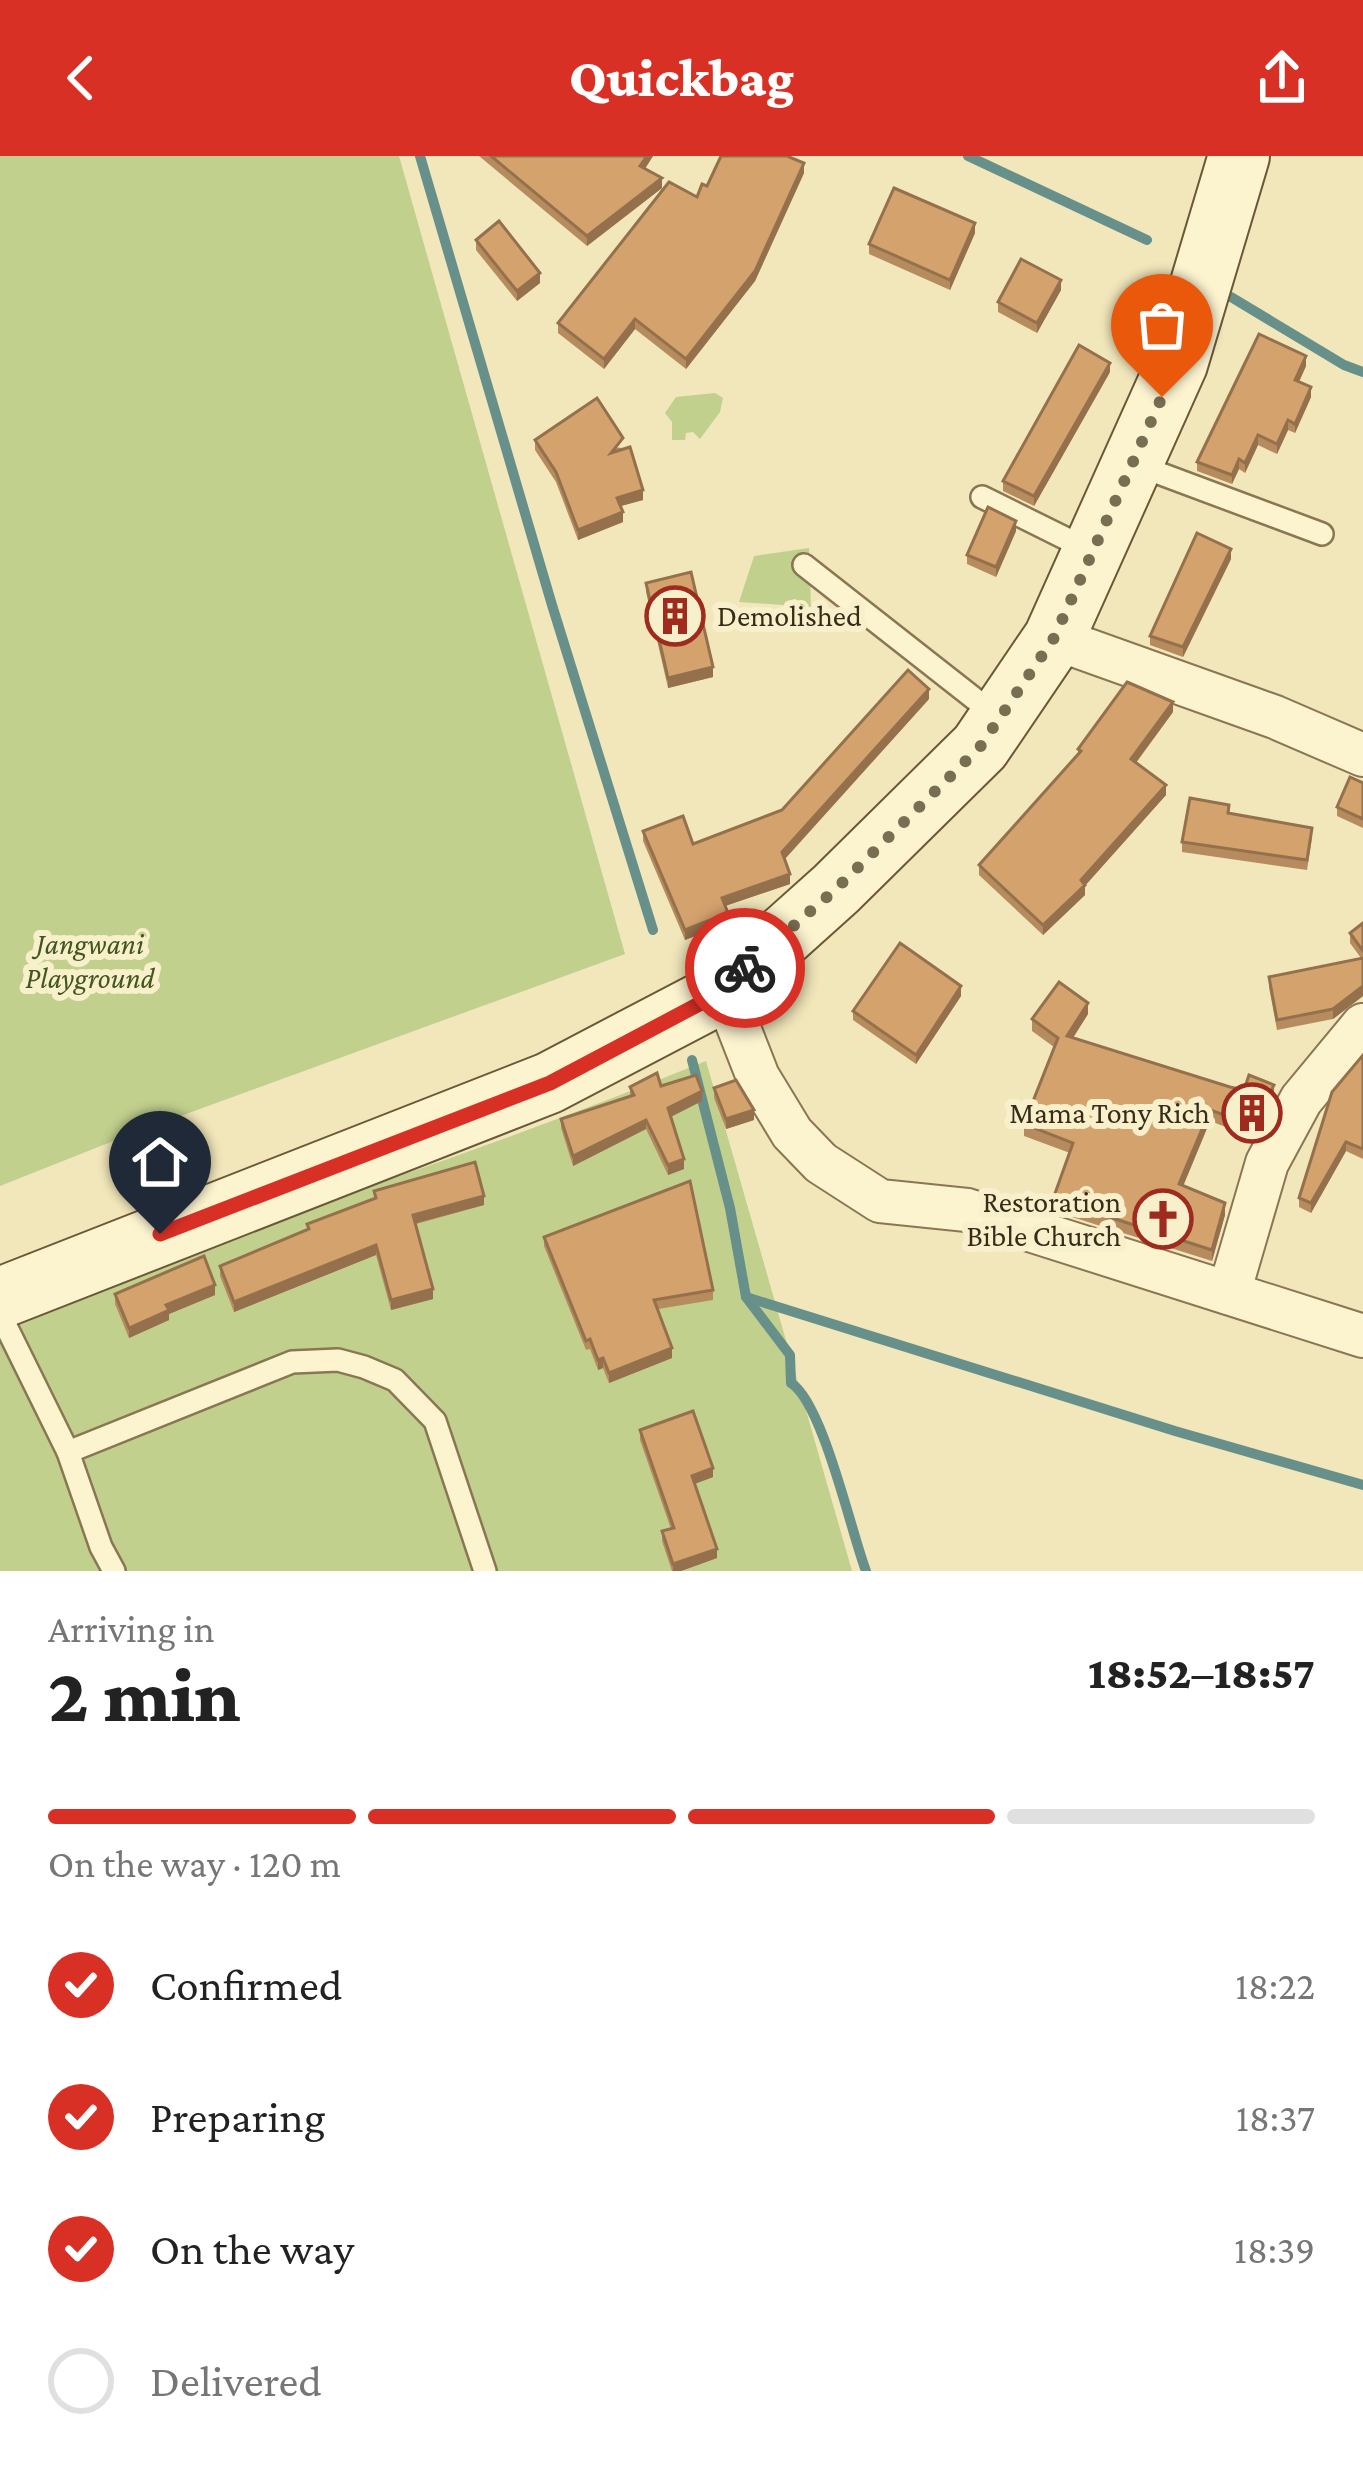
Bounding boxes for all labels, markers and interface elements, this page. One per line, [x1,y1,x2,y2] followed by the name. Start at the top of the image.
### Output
[48,45,114,111] icon: back
[1249,45,1315,111] icon: share
[569,48,794,108] text: Quickbag
[1111,274,1213,397] pin
[1129,292,1195,358] icon: bag
[644,585,706,647] building icon: Demolished
[717,599,862,632] place label: Demolished
[685,908,805,1028] courier
[25,927,156,995] park label: Jangwani Playground
[712,935,778,1001] icon: bike
[1221,1082,1283,1144] building icon: Mama Tony Rich
[1009,1096,1210,1130] place label: Mama Tony Rich
[109,1111,211,1234] pin
[127,1129,193,1195] icon: home
[966,1185,1121,1252] place label: Restoration Bible Church
[1132,1188,1194,1250] church icon: Restoration Bible Church
[48,1607,215,1650] text: Arriving in
[1088,1648,1315,1698] text: 18:52–18:57
[48,1651,241,1738] text: 2 min
[48,1842,341,1885] text: On the way · 120 m
[48,1952,114,2018] icon: check
[150,1960,342,2010] text: Confirmed
[1235,1964,1315,2007] text: 18:22
[48,2084,114,2150] icon: check
[150,2092,326,2142] text: Preparing
[1236,2096,1315,2139] text: 18:37
[48,2216,114,2282] icon: check
[150,2224,354,2274] text: On the way
[1234,2228,1315,2271] text: 18:39
[150,2356,322,2406] text: Delivered

